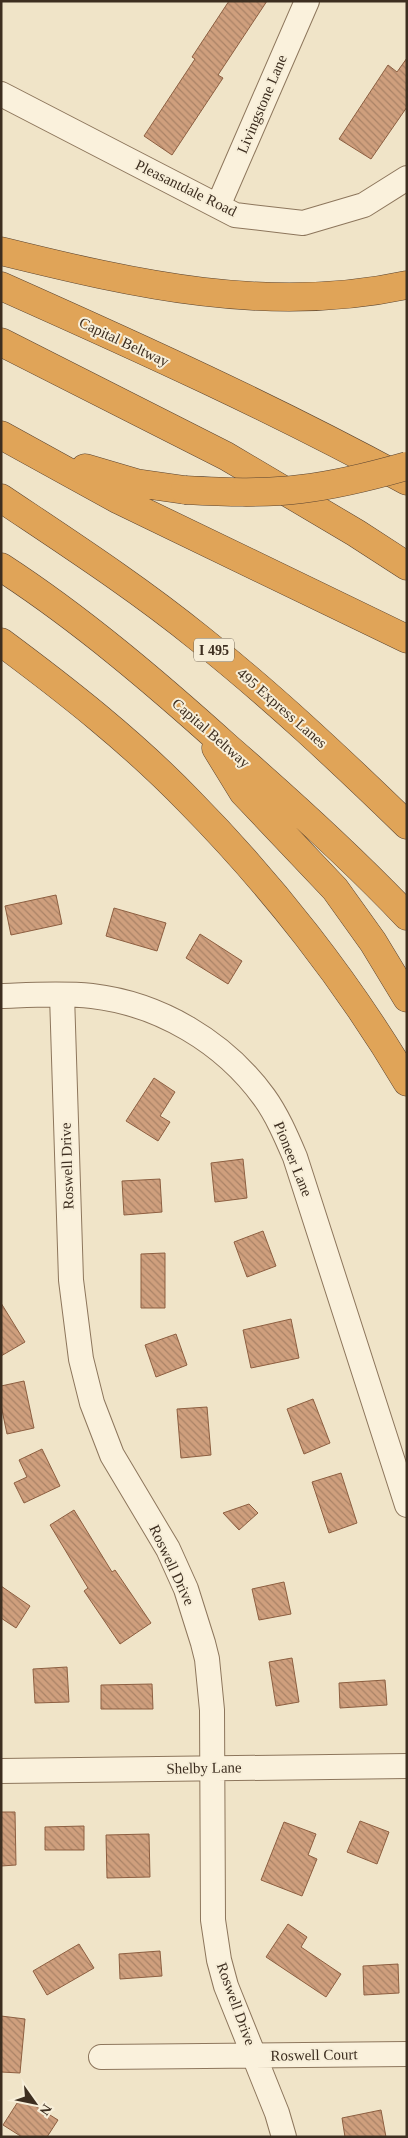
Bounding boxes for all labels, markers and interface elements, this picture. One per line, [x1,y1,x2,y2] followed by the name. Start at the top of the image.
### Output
[234,52,290,156] street label: Livingstone Lane
[133,157,240,220] street label: Pleasantdale Road
[77,314,172,370] street label: Capital Beltway
[194,638,234,662] road number: I 495
[234,665,330,751] street label: 495 Express Lanes
[169,695,253,771] street label: Capital Beltway
[271,1119,315,1199] street label: Pioneer Lane
[57,1122,77,1210] street label: Roswell Drive
[146,1522,198,1608] street label: Roswell Drive
[166,1759,242,1777] street label: Shelby Lane
[214,1960,259,2048] street label: Roswell Drive
[270,2046,359,2064] street label: Roswell Court
[10,2078,60,2128] north arrow
[36,2101,55,2118] text: N

